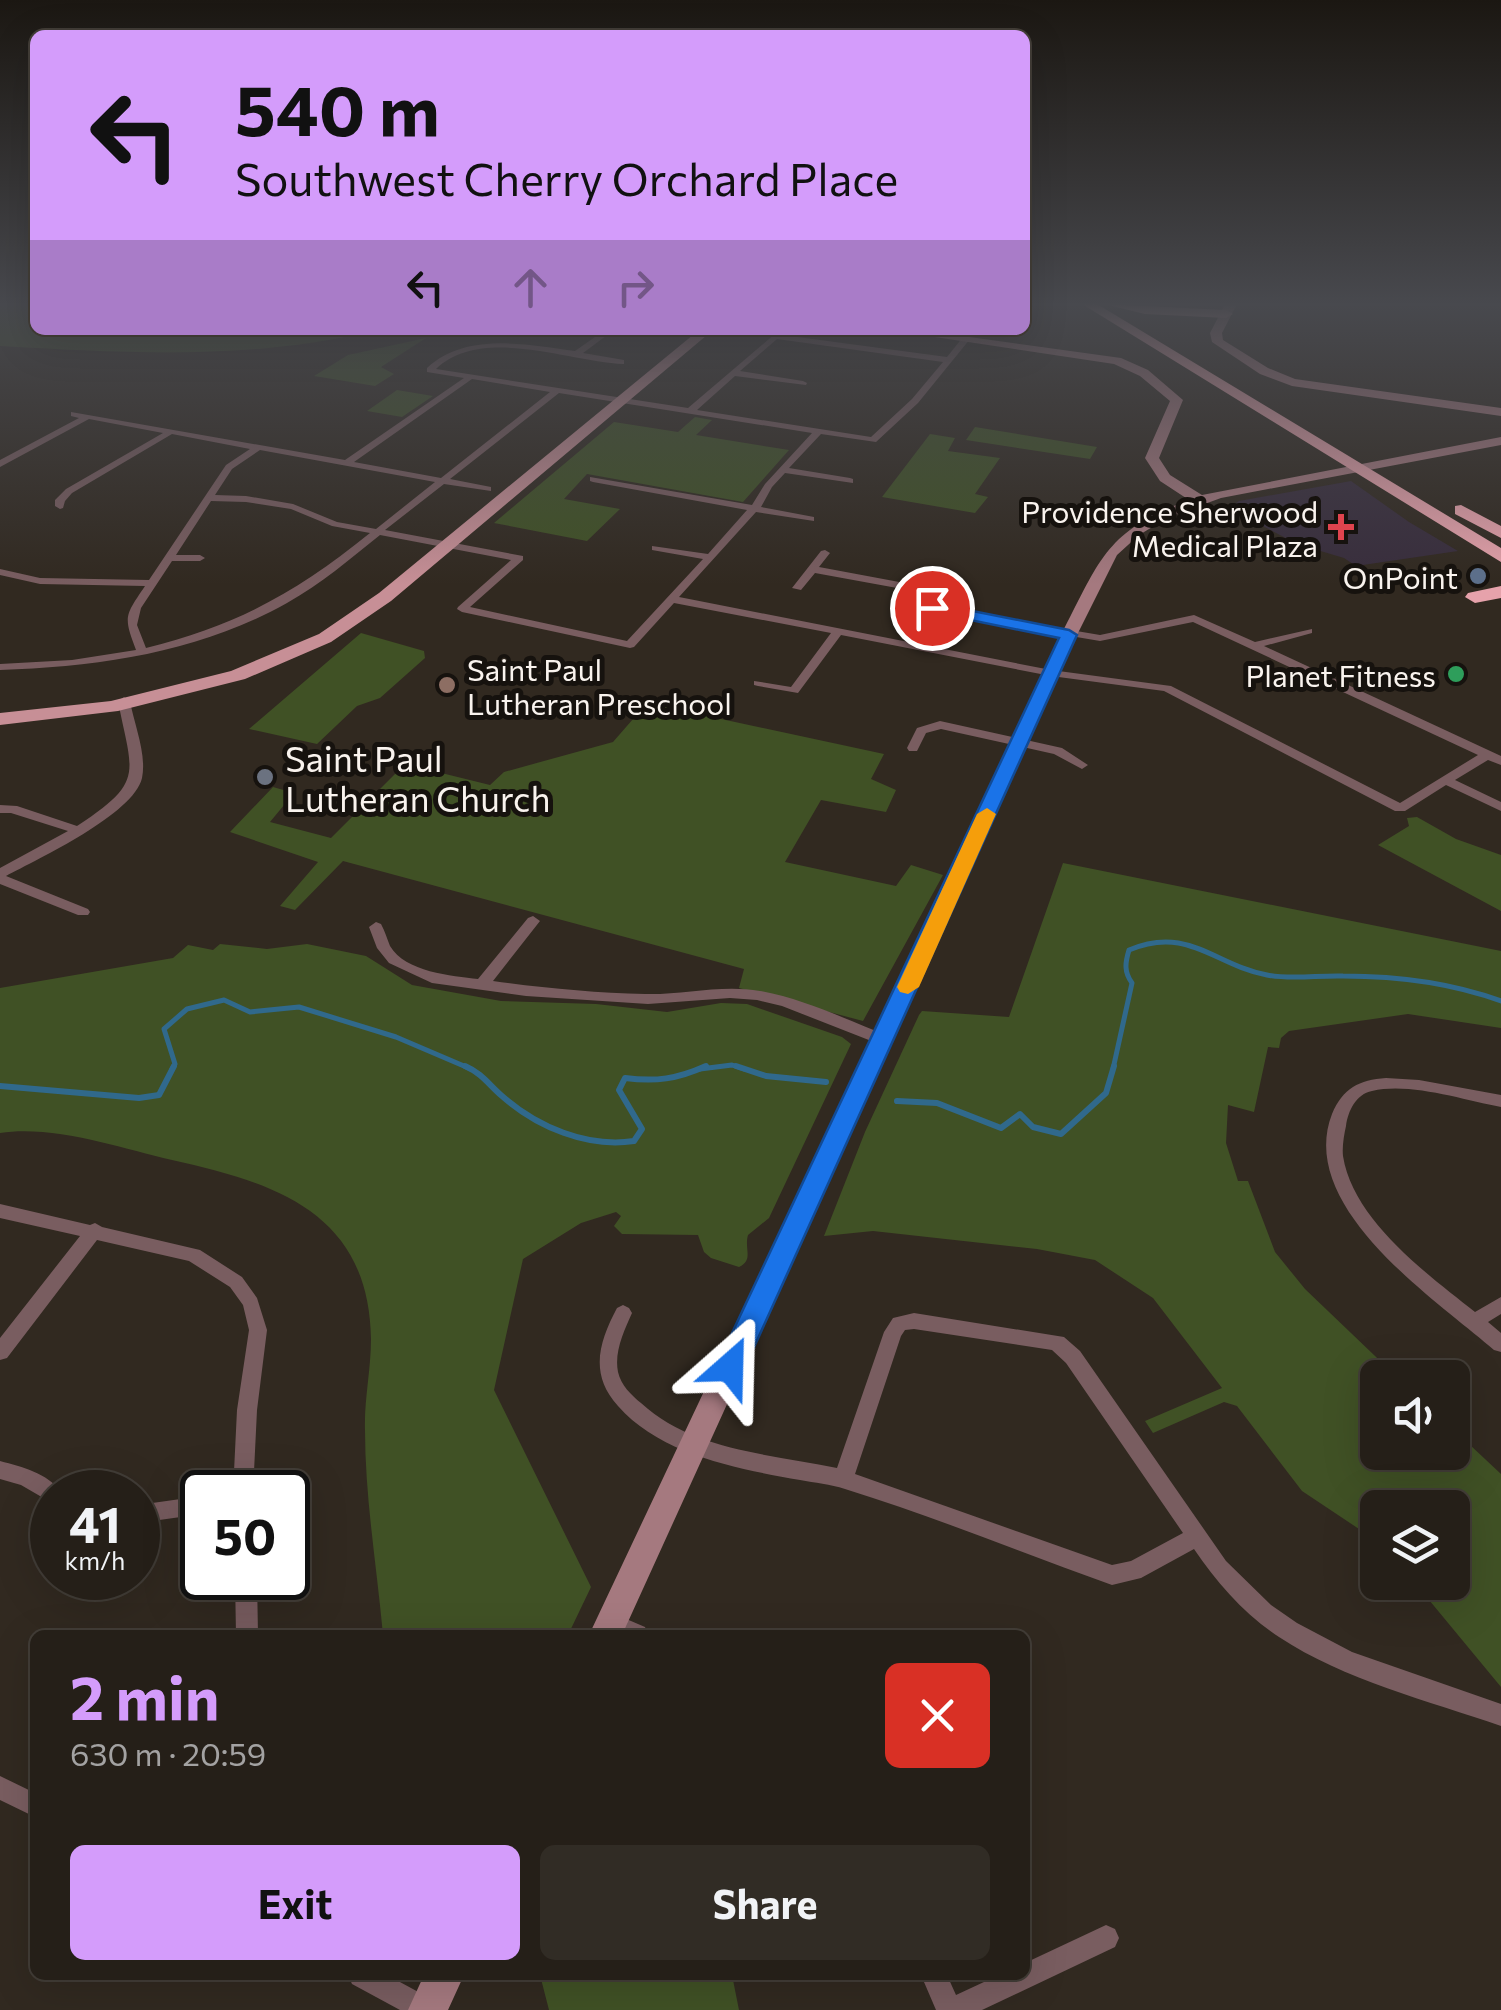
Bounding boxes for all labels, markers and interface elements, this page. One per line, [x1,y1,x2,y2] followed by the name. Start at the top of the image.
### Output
[235,65,440,150] text: 540 m
[70,70,200,200] icon: left
[235,150,898,205] text: Southwest Cherry Orchard Place
[398,260,453,315] icon: left
[503,260,558,315] icon: ahead
[608,260,663,315] icon: right
[1021,492,1318,563] place label: Providence Sherwood Medical Plaza
[1328,514,1354,540] marker: Providence Sherwood Medical Plaza
[1343,558,1458,595] place label: OnPoint
[1467,565,1489,587] marker: OnPoint
[890,566,975,651] pin
[905,581,960,636] icon: arrive
[467,650,732,721] place label: Saint Paul Lutheran Preschool
[1246,656,1436,693] place label: Planet Fitness
[1445,663,1467,685] marker: Planet Fitness
[436,674,458,696] marker: Saint Paul Lutheran Preschool
[285,736,550,819] place label: Saint Paul Lutheran Church
[254,766,276,788] marker: Saint Paul Lutheran Church
[678,1315,782,1419] position arrow
[1360,1360,1470,1600] map controls
[1360,1360,1470,1470] button: sound
[180,1470,310,1600] speed limit sign: 50
[1360,1490,1470,1600] button: layers
[69,1492,121,1553] text: 41
[65,1545,125,1575] text: km/h
[70,1659,219,1732] text: 2 min
[885,1663,990,1768] button: close
[70,1733,266,1773] text: 630 m · 20:59
[70,1845,520,1960] button: Exit
[540,1845,990,1960] button: Share

